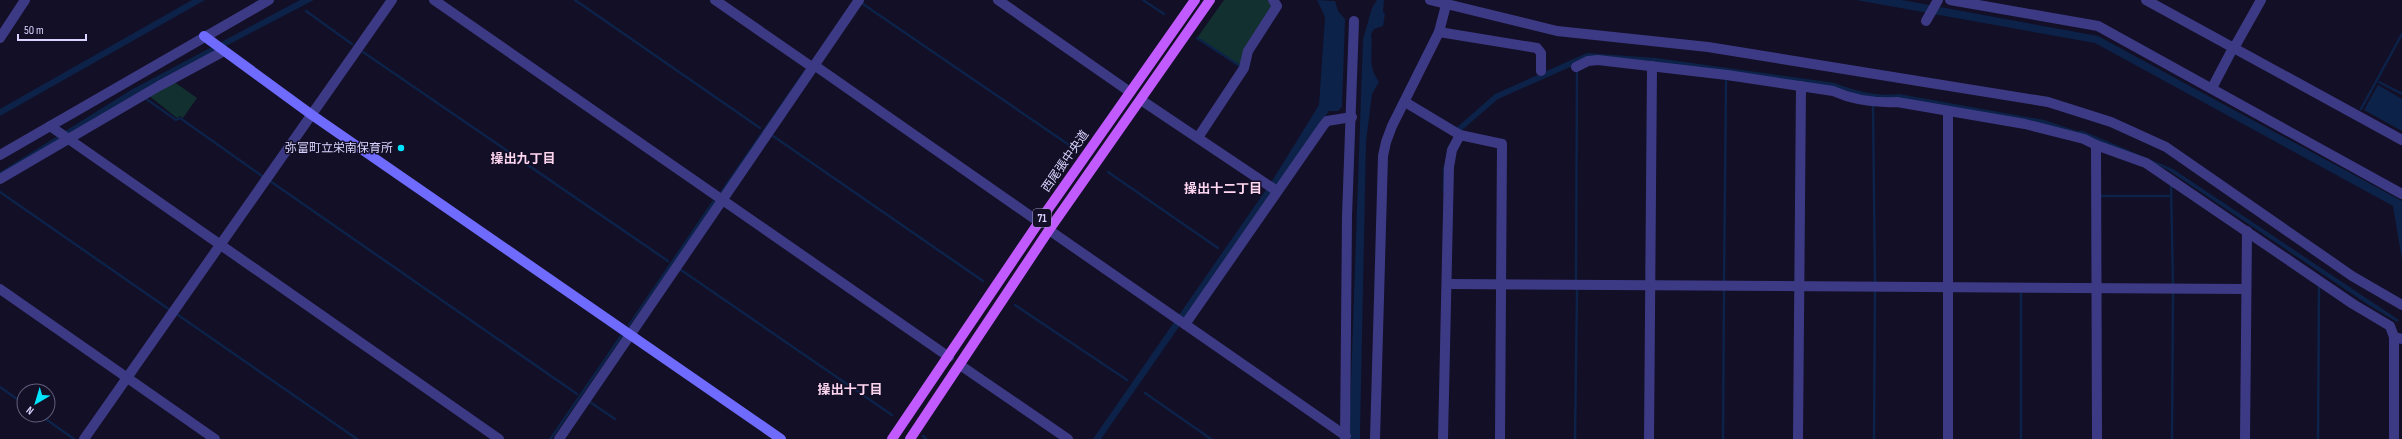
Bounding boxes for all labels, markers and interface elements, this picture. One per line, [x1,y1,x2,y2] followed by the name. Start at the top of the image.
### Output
[18,16,86,42] scale bar
[24,23,44,38] text: 50 m
[1039,127,1092,195] street label: 西尾張中央道
[285,141,393,156] place label: 弥富町立栄南保育所
[396,143,406,153] marker: 弥富町立栄南保育所
[490,151,556,167] district label: 操出九丁目
[1184,181,1262,197] district label: 操出十二丁目
[1033,209,1051,227] road number: 71
[817,382,883,398] district label: 操出十丁目
[16,383,56,423] north arrow
[24,403,36,417] text: N

